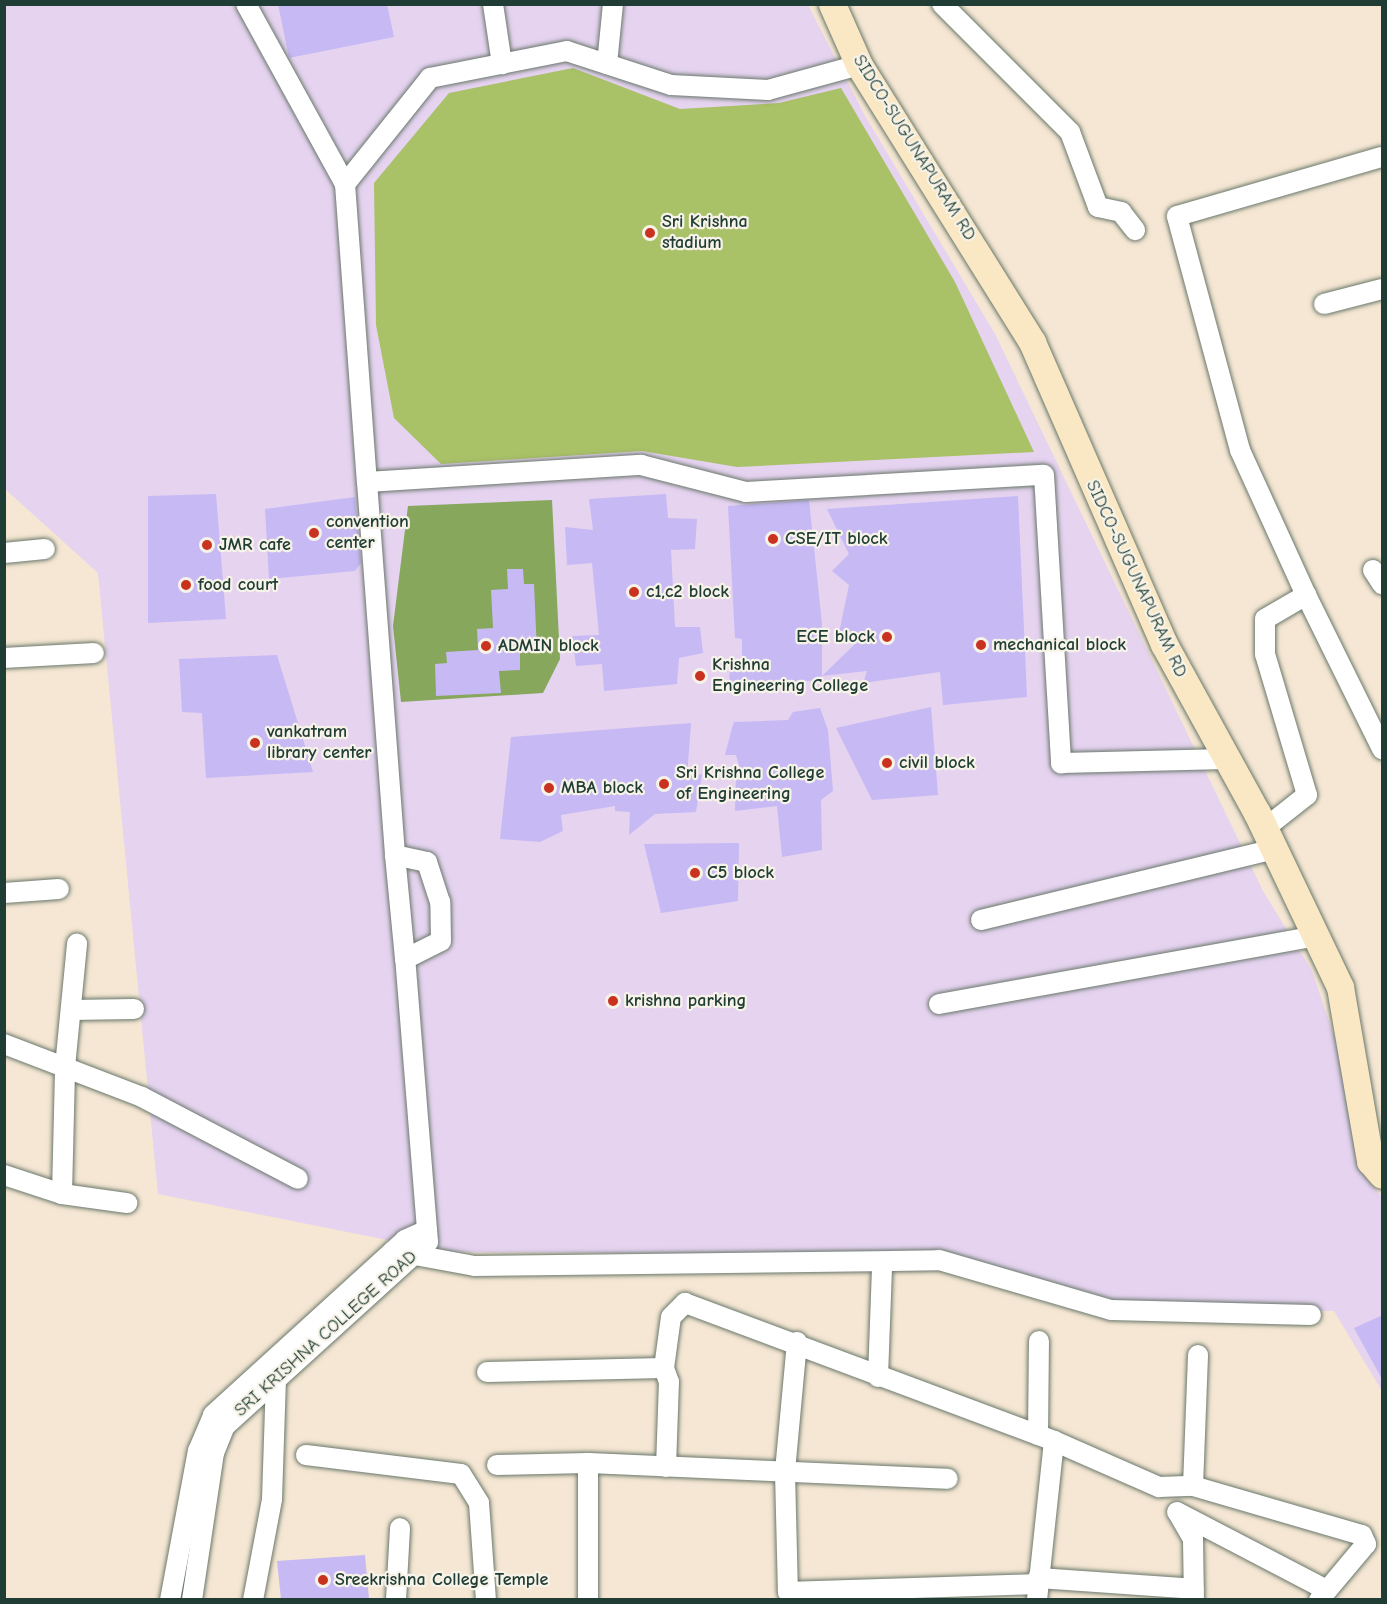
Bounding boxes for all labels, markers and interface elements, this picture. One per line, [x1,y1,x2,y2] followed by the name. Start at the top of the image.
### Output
[848,51,980,245] street label: SIDCO-SUGUNAPURAM RD
[662,212,748,254] place label: Sri Krishna stadium
[643,226,657,240] marker: Sri Krishna stadium
[1081,477,1191,681] street label: SIDCO-SUGUNAPURAM RD
[326,512,409,554] place label: convention center
[307,526,321,540] marker: convention center
[785,528,888,550] place label: CSE/IT block
[766,532,780,546] marker: CSE/IT block
[219,534,291,556] place label: JMR cafe
[200,538,214,552] marker: JMR cafe
[198,574,278,596] place label: food court
[179,578,193,592] marker: food court
[646,581,729,603] place label: c1,c2 block
[627,585,641,599] marker: c1,c2 block
[796,626,875,648] place label: ECE block
[880,630,894,644] marker: ECE block
[993,634,1126,656] place label: mechanical block
[498,635,599,657] place label: ADMIN block
[974,638,988,652] marker: mechanical block
[479,639,493,653] marker: ADMIN block
[712,655,868,698] place label: Krishna Engineering College
[693,669,707,683] marker: Krishna Engineering College
[267,722,371,764] place label: vankatram library center
[248,736,262,750] marker: vankatram library center
[899,752,975,774] place label: civil block
[880,756,894,770] marker: civil block
[676,763,824,806] place label: Sri Krishna College of Engineering
[561,777,643,799] place label: MBA block
[657,777,671,791] marker: Sri Krishna College of Engineering
[542,781,556,795] marker: MBA block
[707,862,774,884] place label: C5 block
[688,866,702,880] marker: C5 block
[625,990,746,1012] place label: krishna parking
[606,994,620,1008] marker: krishna parking
[230,1246,422,1422] street label: SRI KRISHNA COLLEGE ROAD
[335,1569,548,1591] place label: Sreekrishna College Temple
[316,1573,330,1587] marker: Sreekrishna College Temple

